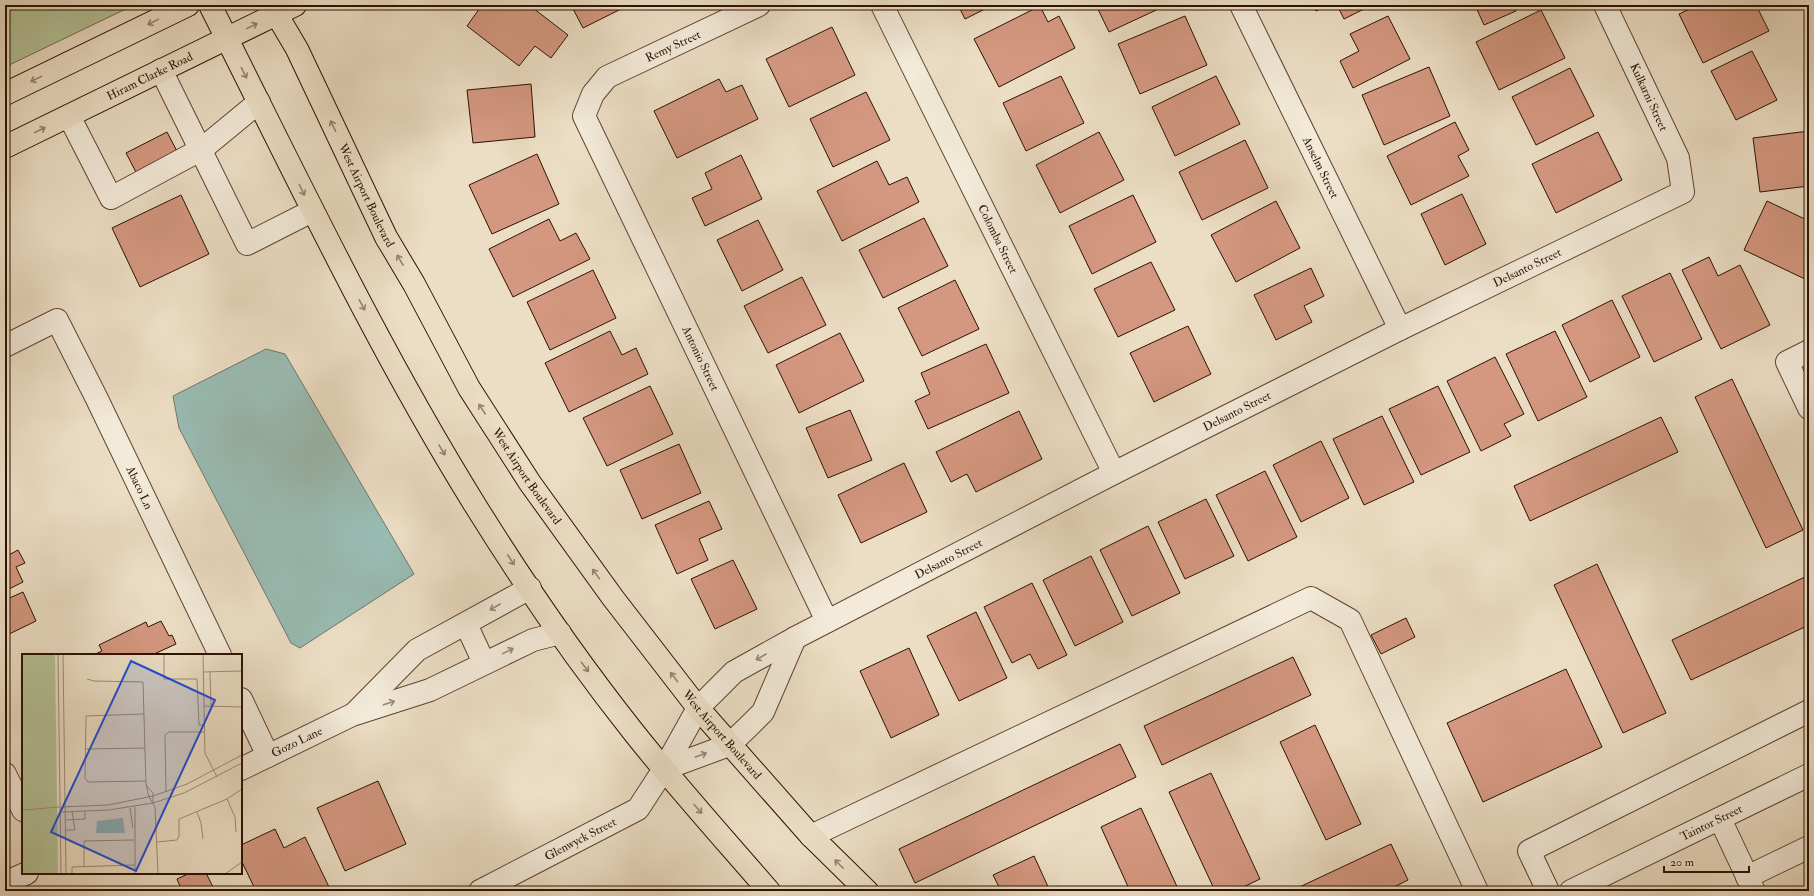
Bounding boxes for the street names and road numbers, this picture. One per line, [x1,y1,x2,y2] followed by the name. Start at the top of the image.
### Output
[643,27,703,66] street label: Remy Street
[104,49,195,104] street label: Hiram Clarke Road
[1626,61,1671,134] street label: Kulkarni Street
[1298,134,1342,201] street label: Anselm Street
[334,140,397,250] street label: West Airport Boulevard
[974,202,1021,276] street label: Colomba Street
[1491,245,1564,291] street label: Delsanto Street
[678,323,722,394] street label: Antonio Street
[1201,388,1274,435] street label: Delsanto Street
[488,425,565,528] street label: West Airport Boulevard
[122,463,156,512] street label: Abaco Ln
[912,535,985,583] street label: Delsanto Street
[678,687,764,783] street label: West Airport Boulevard
[269,724,325,761] street label: Gozo Lane
[1678,802,1745,845] street label: Taintor Street
[542,815,619,864] street label: Glenwyck Street

